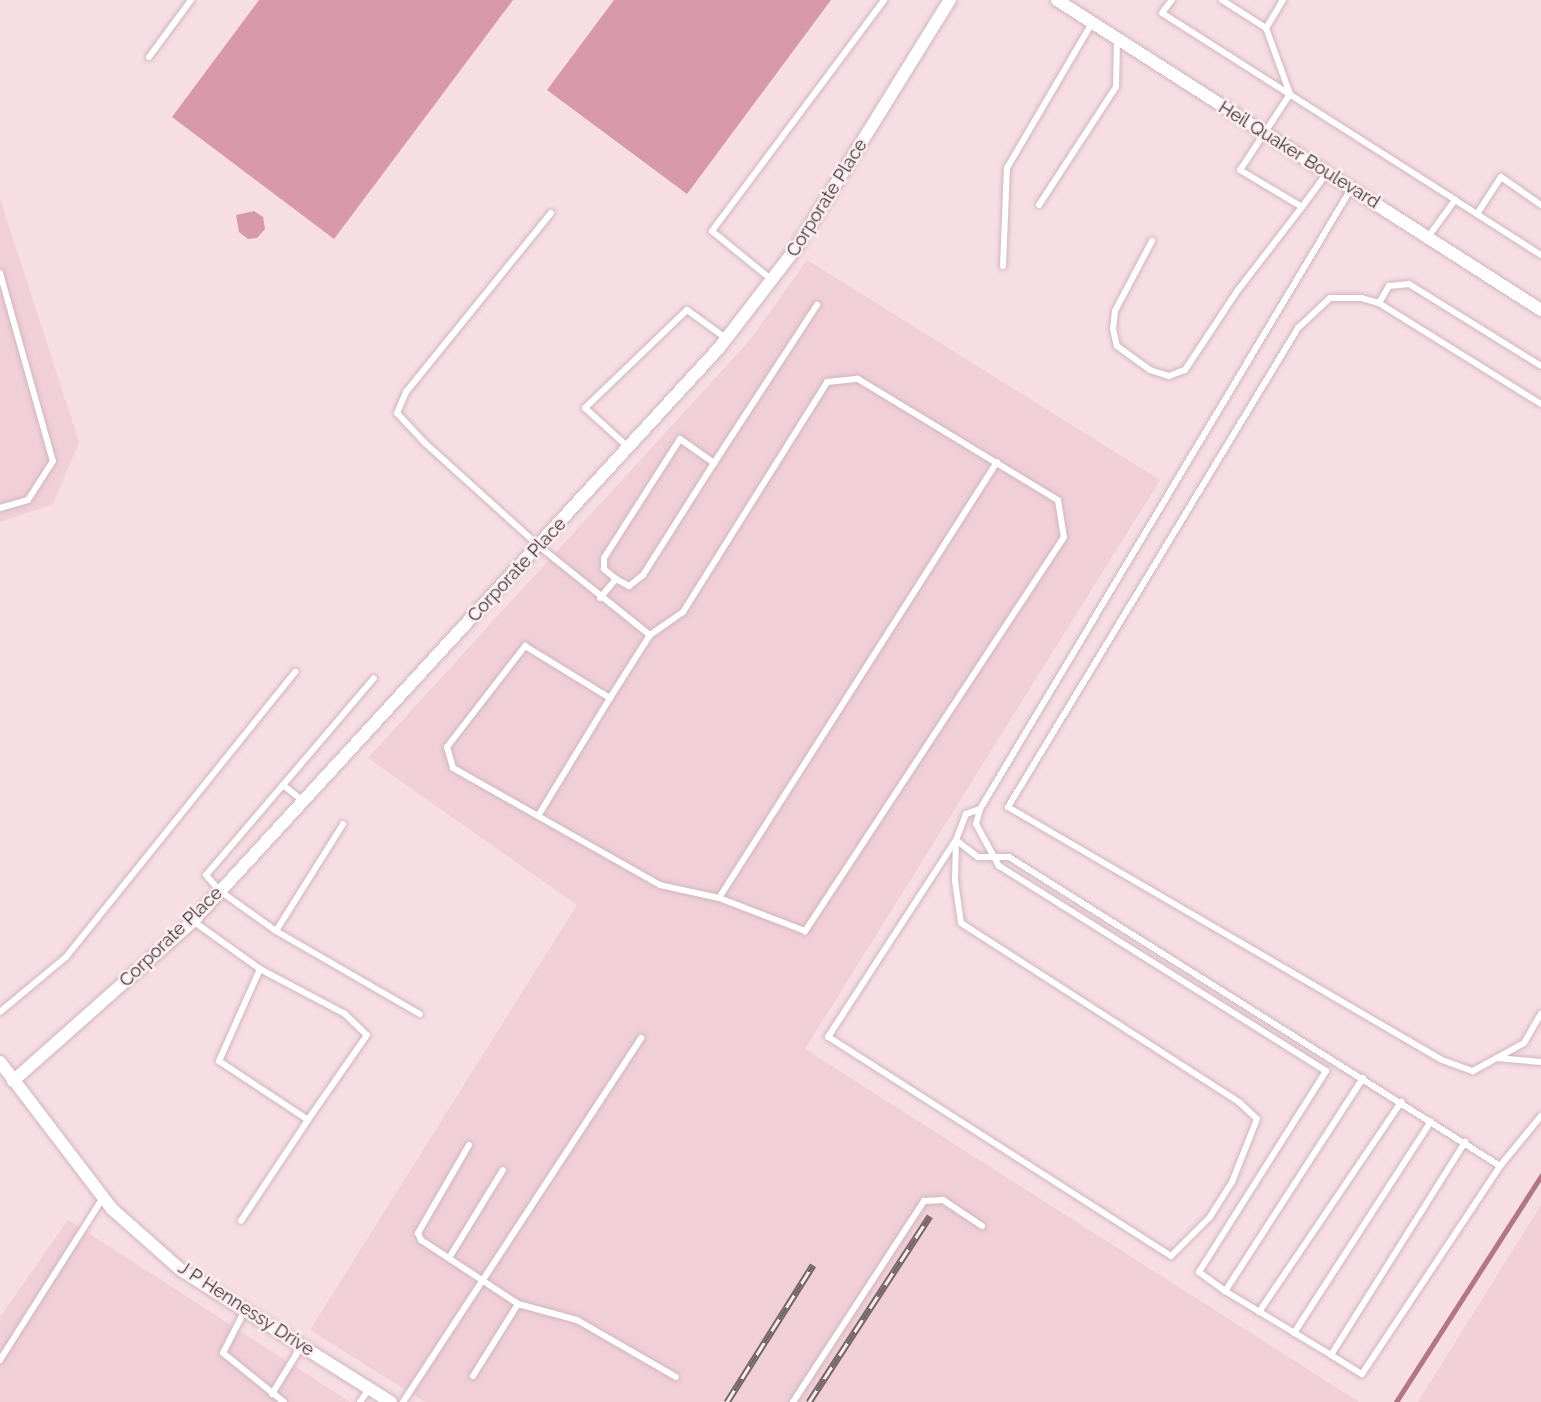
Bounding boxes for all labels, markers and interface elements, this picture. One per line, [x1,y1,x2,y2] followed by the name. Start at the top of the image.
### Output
[1214,96,1384,214] street label: Heil Quaker Boulevard
[782,135,872,261] street label: Corporate Place
[463,513,571,627] street label: Corporate Place
[115,883,227,991] street label: Corporate Place
[174,1257,318,1361] street label: J P Hennessy Drive

